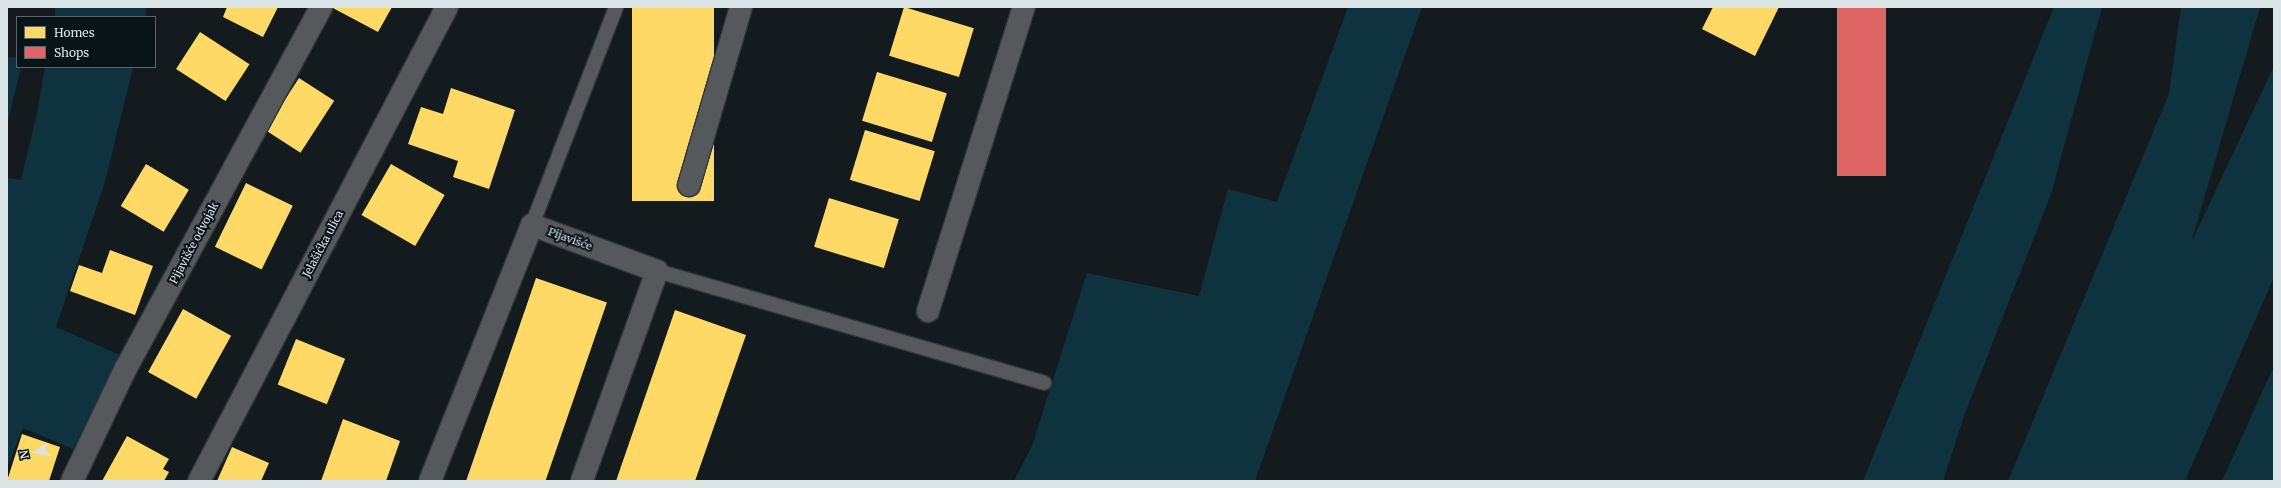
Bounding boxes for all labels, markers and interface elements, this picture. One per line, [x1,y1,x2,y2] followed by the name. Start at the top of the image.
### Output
[16,16,156,68] legend
[54,25,95,40] text: Homes
[54,45,89,60] text: Shops
[167,200,221,286] street label: Pijavišće odvojak
[300,208,346,280] street label: Jelašićka ulica
[546,225,594,253] street label: Pijavišće
[16,432,56,472] north arrow
[17,449,32,460] text: N

